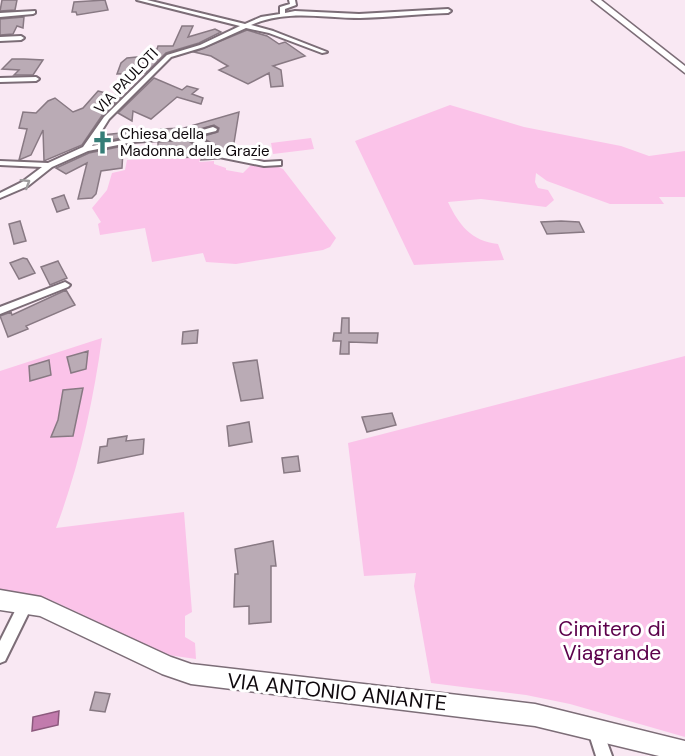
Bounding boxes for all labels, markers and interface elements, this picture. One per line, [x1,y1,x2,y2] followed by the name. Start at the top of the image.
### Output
[90,44,162,118] street label: VIA PAULOTI
[120,124,270,161] place label: Chiesa della Madonna delle Grazie
[89,130,115,156] church icon: Chiesa della Madonna delle Grazie
[20,178,30,190] one-way arrow
[558,615,666,667] park label: Cimitero di Viagrande
[226,667,448,717] street label: VIA ANTONIO ANIANTE

